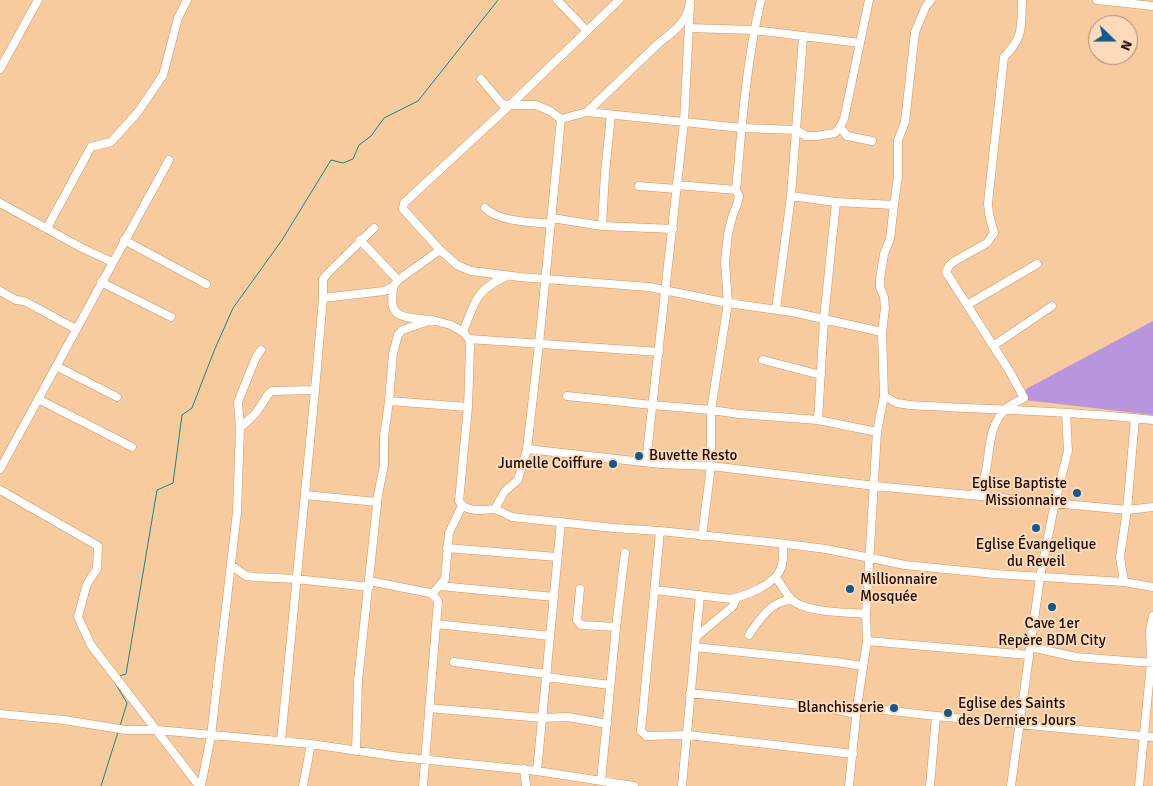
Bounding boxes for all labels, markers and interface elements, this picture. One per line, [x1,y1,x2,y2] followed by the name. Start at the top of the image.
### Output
[1088,15,1138,65] north arrow
[1117,38,1136,53] text: N
[649,447,737,465] place label: Buvette Resto
[633,450,645,462] marker: Buvette Resto
[498,455,603,473] place label: Jumelle Coiffure
[607,458,619,470] marker: Jumelle Coiffure
[972,475,1067,510] place label: Eglise Baptiste Missionnaire
[1071,487,1083,499] marker: Eglise Baptiste Missionnaire
[1030,522,1042,534] marker: Eglise Évangelique du Reveil
[976,536,1096,571] place label: Eglise Évangelique du Reveil
[860,571,937,606] place label: Millionnaire Mosquée
[844,583,856,595] marker: Millionnaire Mosquée
[1046,601,1058,613] marker: Cave 1er Repère BDM City
[998,615,1106,650] place label: Cave 1er Repère BDM City
[958,695,1076,730] place label: Eglise des Saints des Derniers Jours
[797,699,884,717] place label: Blanchisserie
[888,702,900,714] marker: Blanchisserie
[942,707,954,719] marker: Eglise des Saints des Derniers Jours

